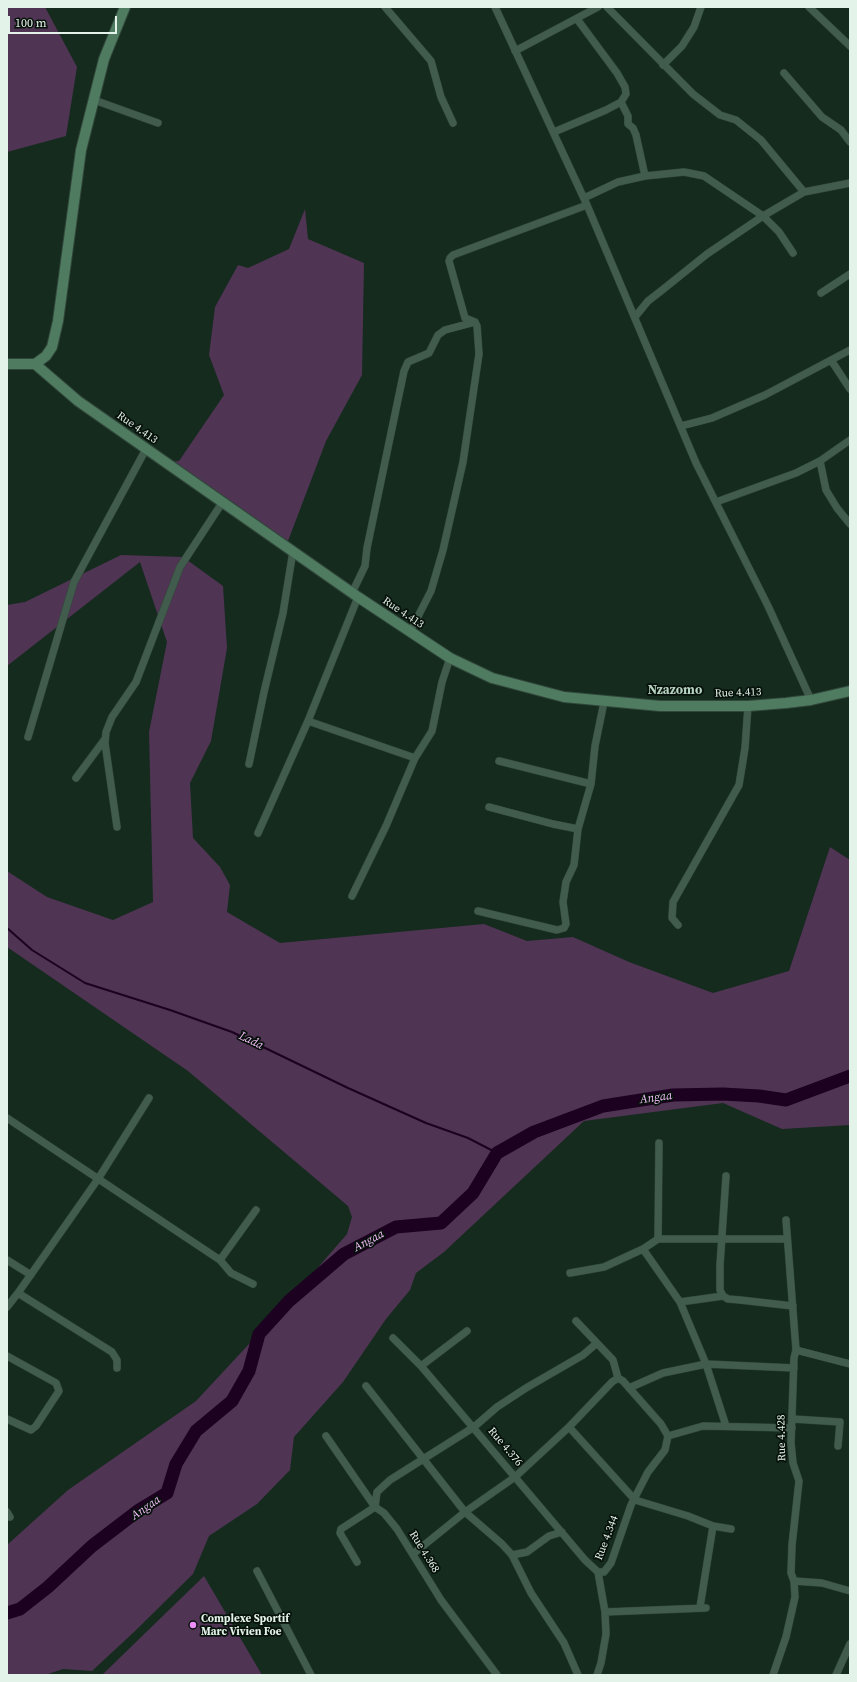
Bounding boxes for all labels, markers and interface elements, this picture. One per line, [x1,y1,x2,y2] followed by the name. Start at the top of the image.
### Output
[10,8,119,34] scale bar
[15,15,47,31] text: 100 m
[114,409,160,447] street label: Rue 4.413
[380,594,426,632] street label: Rue 4.413
[648,683,702,699] district label: Nzazomo
[714,686,762,700] street label: Rue 4.413
[236,1029,266,1053] water label: Lada
[639,1089,673,1107] water label: Angaa
[351,1227,387,1255] water label: Angaa
[775,1414,789,1462] street label: Rue 4.428
[485,1425,525,1469] street label: Rue 4.376
[128,1493,164,1523] water label: Angaa
[592,1514,622,1562] street label: Rue 4.344
[406,1529,442,1575] street label: Rue 4.368
[201,1612,289,1638] place label: Complexe Sportif Marc Vivien Foe
[188,1620,198,1630] marker: Complexe Sportif Marc Vivien Foe

